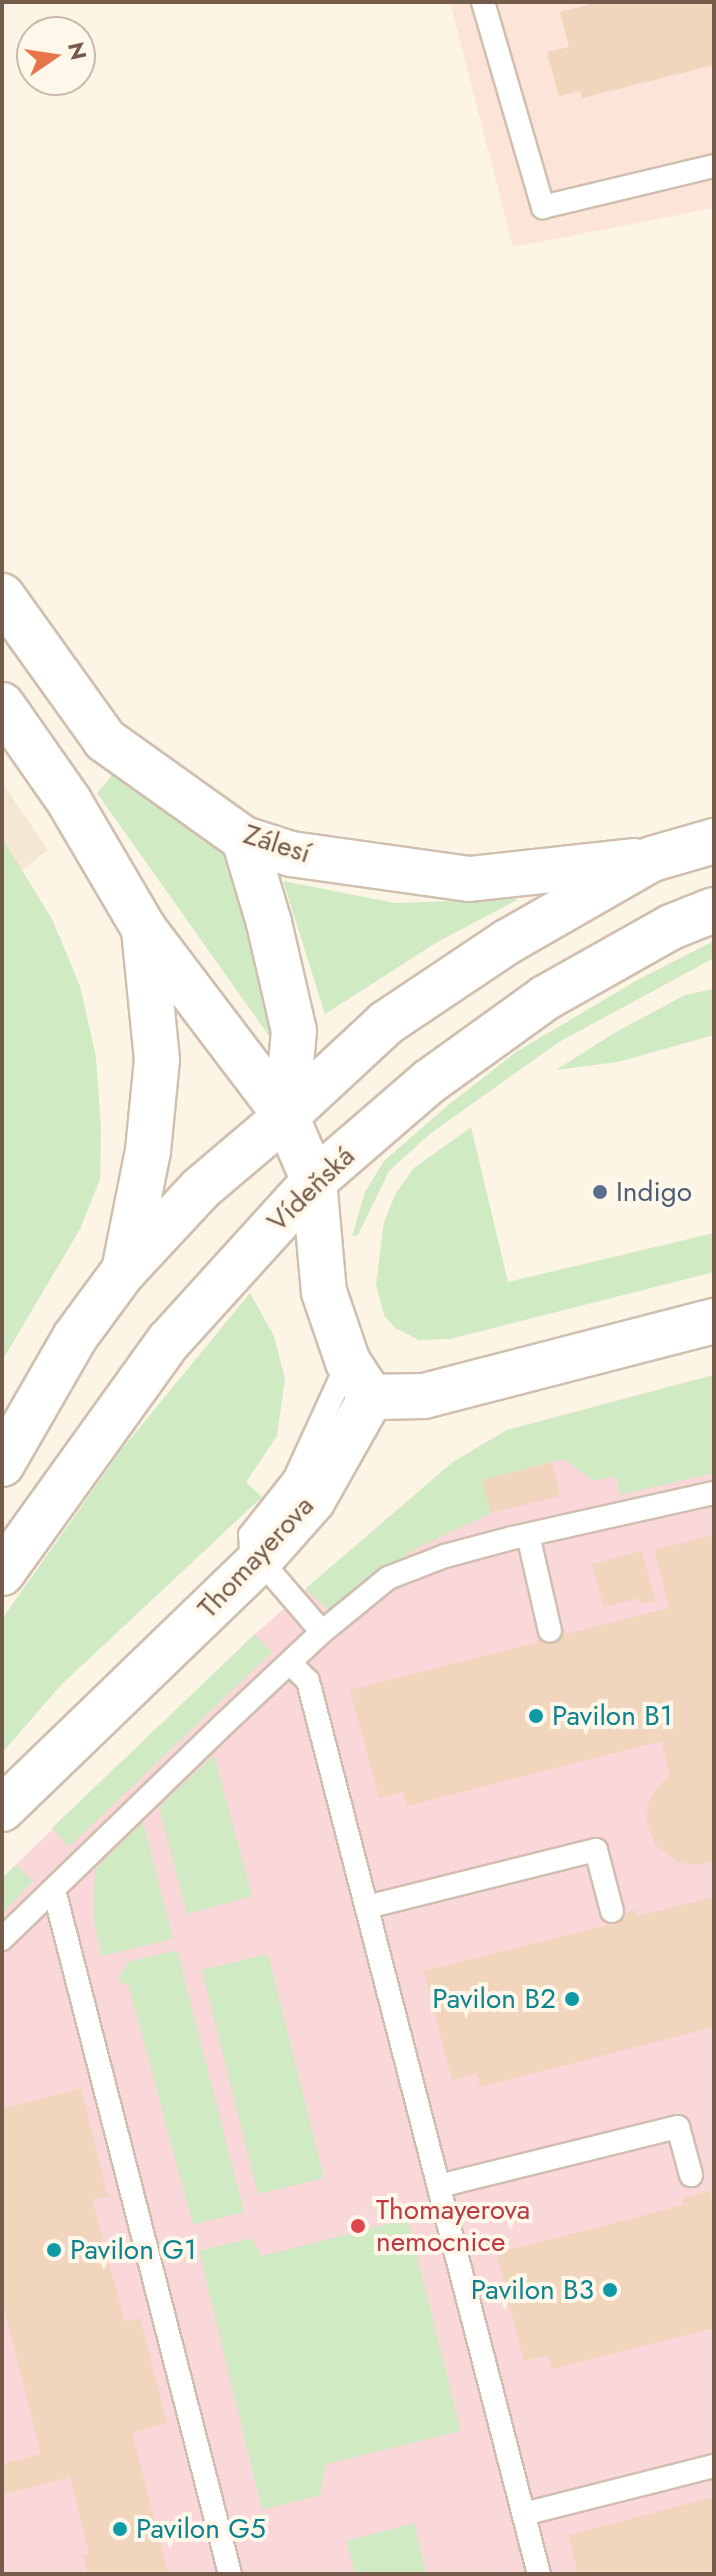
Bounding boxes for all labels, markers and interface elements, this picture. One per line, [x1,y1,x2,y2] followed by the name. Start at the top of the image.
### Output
[16,16,96,96] north arrow
[60,39,95,63] text: N
[239,817,315,871] street label: Zálesí
[260,1139,362,1239] street label: Vídeňská
[616,1175,692,1209] place label: Indigo
[591,1183,609,1201] marker: Indigo
[191,1489,321,1625] street label: Thomayerova
[552,1699,672,1733] place label: Pavilon B1
[527,1707,545,1725] marker: Pavilon B1
[432,1982,556,2016] place label: Pavilon B2
[563,1990,581,2008] marker: Pavilon B2
[376,2193,530,2259] place label: Thomayerova nemocnice
[347,2215,369,2237] marker: Thomayerova nemocnice
[70,2233,197,2267] place label: Pavilon G1
[45,2241,63,2259] marker: Pavilon G1
[471,2273,594,2307] place label: Pavilon B3
[601,2281,619,2299] marker: Pavilon B3
[136,2512,266,2546] place label: Pavilon G5
[111,2520,129,2538] marker: Pavilon G5

